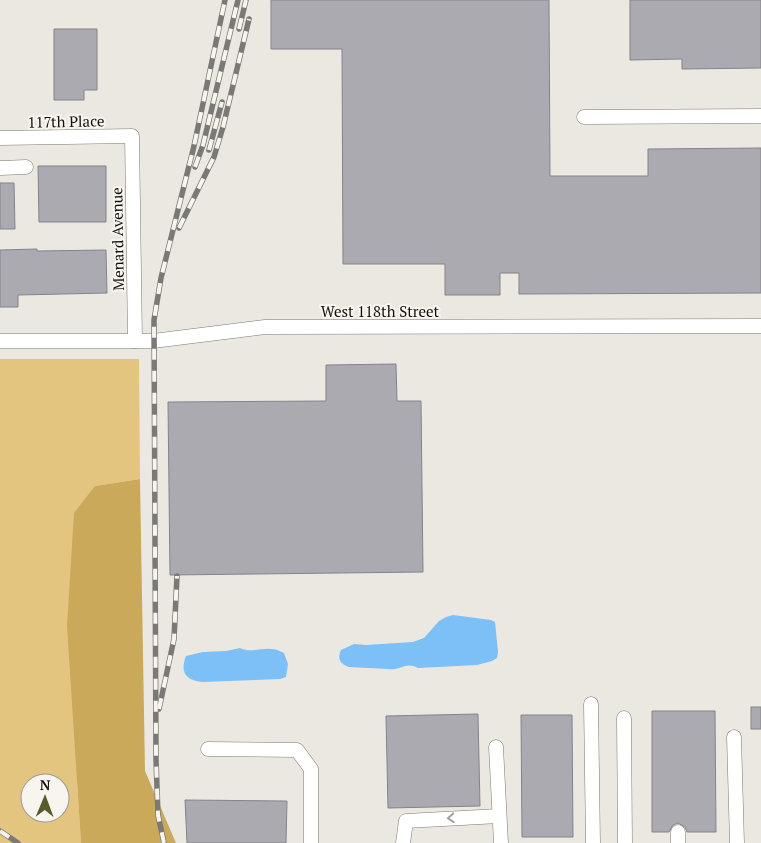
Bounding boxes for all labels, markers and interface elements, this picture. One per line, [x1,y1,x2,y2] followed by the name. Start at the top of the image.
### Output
[28,110,104,132] street label: 117th Place
[106,187,128,291] street label: Menard Avenue
[321,301,440,321] street label: West 118th Street
[20,773,70,823] north arrow
[40,775,51,794] text: N
[446,813,454,824] one-way arrow

